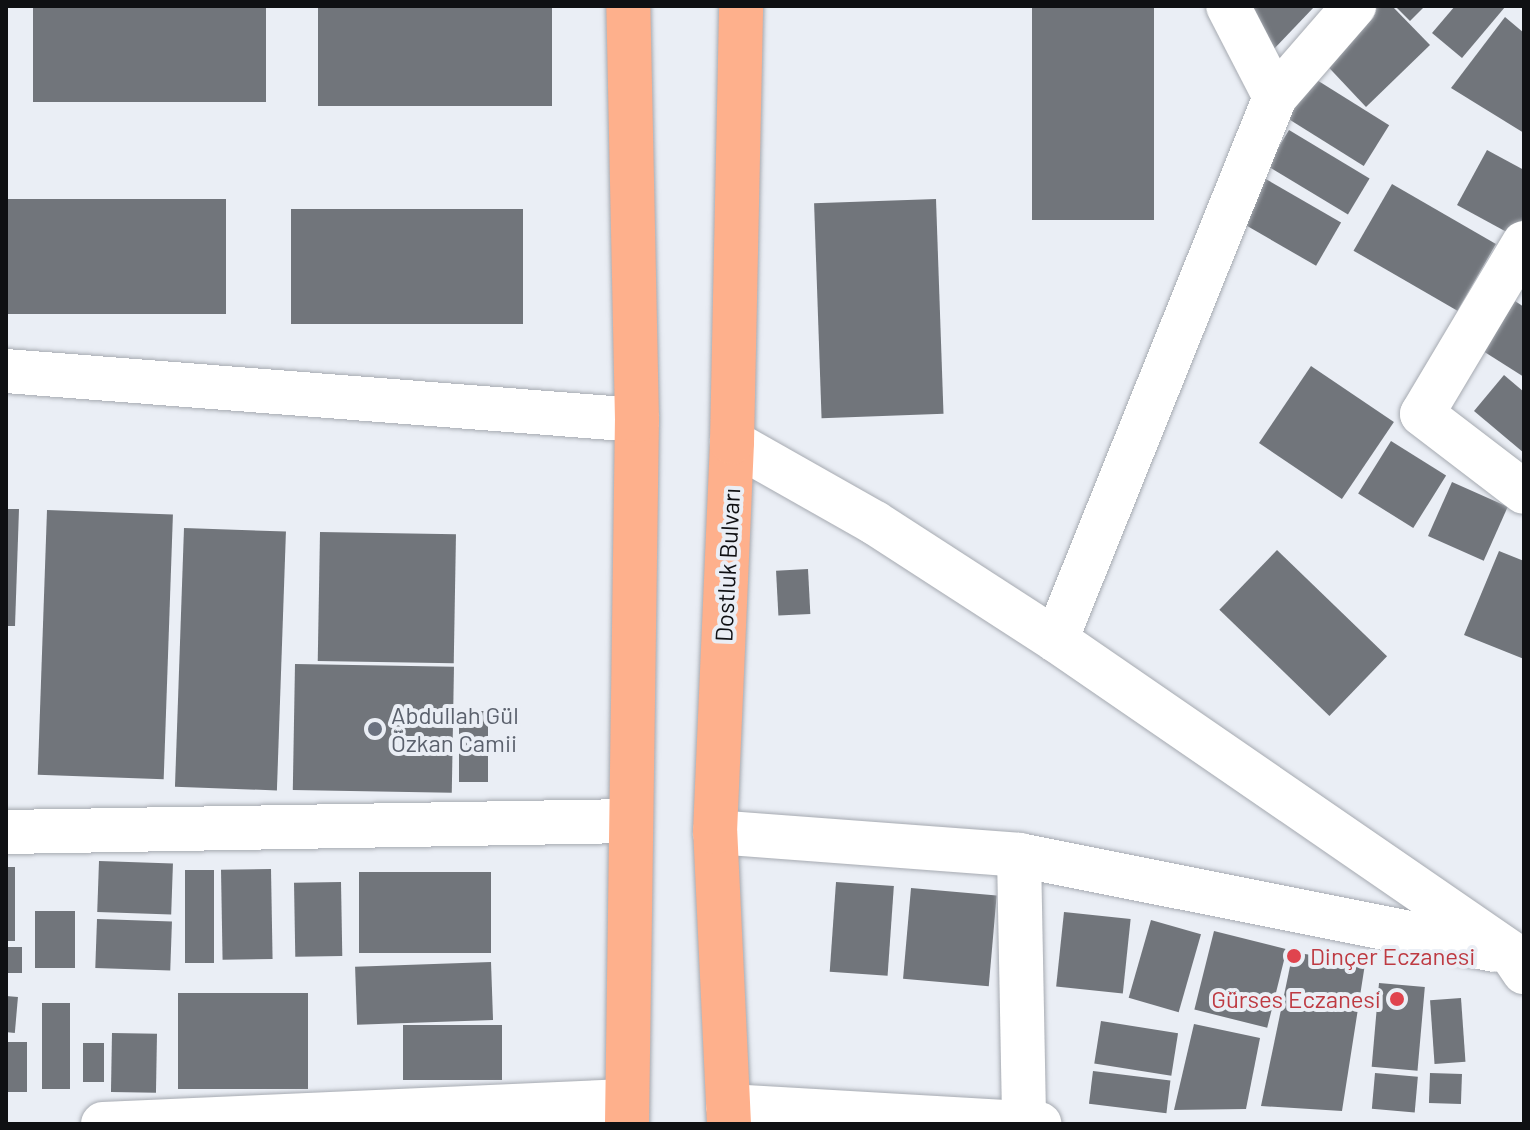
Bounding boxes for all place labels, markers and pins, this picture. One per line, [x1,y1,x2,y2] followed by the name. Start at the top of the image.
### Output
[391,701,519,757] place label: Abdullah Gül Özkan Camii
[366,720,384,738] marker: Abdullah Gül Özkan Camii
[1310,942,1475,970] place label: Dinçer Eczanesi
[1285,947,1303,965] marker: Dinçer Eczanesi
[1211,985,1381,1013] place label: Gürses Eczanesi
[1388,990,1406,1008] marker: Gürses Eczanesi

